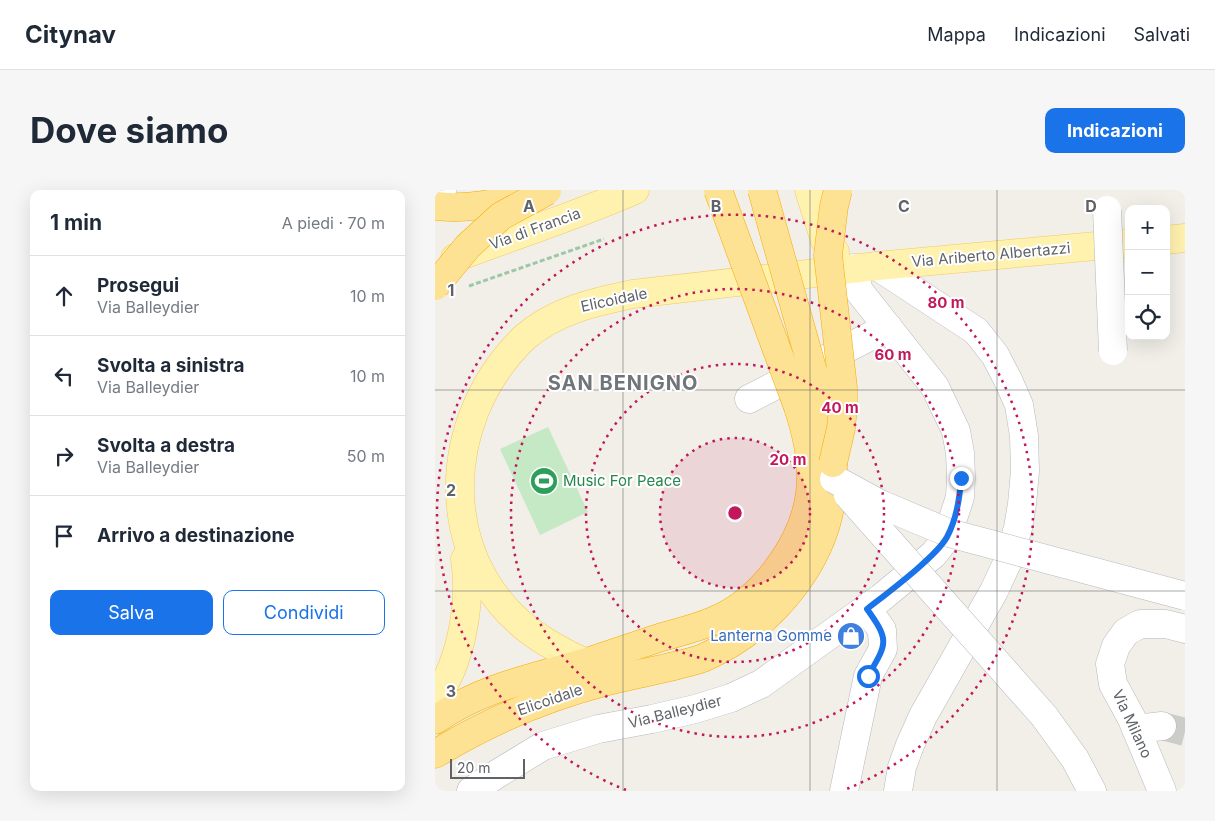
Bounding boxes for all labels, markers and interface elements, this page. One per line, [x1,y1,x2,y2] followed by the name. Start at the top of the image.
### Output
[25,20,116,49] text: Citynav
[927,24,986,45] text: Mappa
[1014,24,1106,45] text: Indicazioni
[1134,24,1190,45] text: Salvati
[1045,108,1185,153] button: Indicazioni
[30,109,228,151] text: Dove siamo
[523,196,535,216] text: A
[711,196,721,216] text: B
[898,196,910,216] text: C
[1085,196,1097,216] text: D
[487,203,583,254] street label: Via di Francia
[1125,205,1170,340] map controls
[1125,205,1170,250] button: +
[50,210,102,235] text: 1 min
[282,213,385,233] text: A piedi · 70 m
[911,238,1071,271] street label: Via Ariberto Albertazzi
[1125,250,1170,295] button: −
[97,274,179,297] text: Prosegui
[448,280,454,300] text: 1
[50,282,78,310] icon: ahead
[579,283,649,316] street label: Elicoidale
[350,286,385,306] text: 10 m
[927,293,965,312] text: 80 m
[1125,295,1170,340] button: locate
[97,297,199,317] text: Via Balleydier
[874,345,912,364] text: 60 m
[97,354,245,377] text: Svolta a sinistra
[50,362,78,390] icon: left
[350,366,385,386] text: 10 m
[548,371,698,395] district label: SAN BENIGNO
[97,377,199,397] text: Via Balleydier
[821,398,859,417] text: 40 m
[97,434,235,457] text: Svolta a destra
[50,442,78,470] icon: right
[347,446,385,466] text: 50 m
[770,450,806,469] text: 20 m
[97,457,199,477] text: Via Balleydier
[529,466,559,496] sports icon: Music For Peace
[950,467,973,490] route end
[563,471,681,490] place label: Music For Peace
[446,480,456,500] text: 2
[726,504,744,522] centre of rings
[50,522,78,550] icon: arrive
[97,524,295,547] text: Arrivo a destinazione
[50,590,213,635] button: Salva
[223,590,385,635] button: Condividi
[836,621,866,651] shop icon: Lanterna Gomme
[710,626,832,645] place label: Lanterna Gomme
[857,665,880,688] route start
[515,680,585,719] street label: Elicoidale
[446,681,456,701] text: 3
[1108,686,1157,761] street label: Via Milano
[626,691,724,732] street label: Via Balleydier
[450,756,525,779] scale bar
[457,759,491,776] text: 20 m

